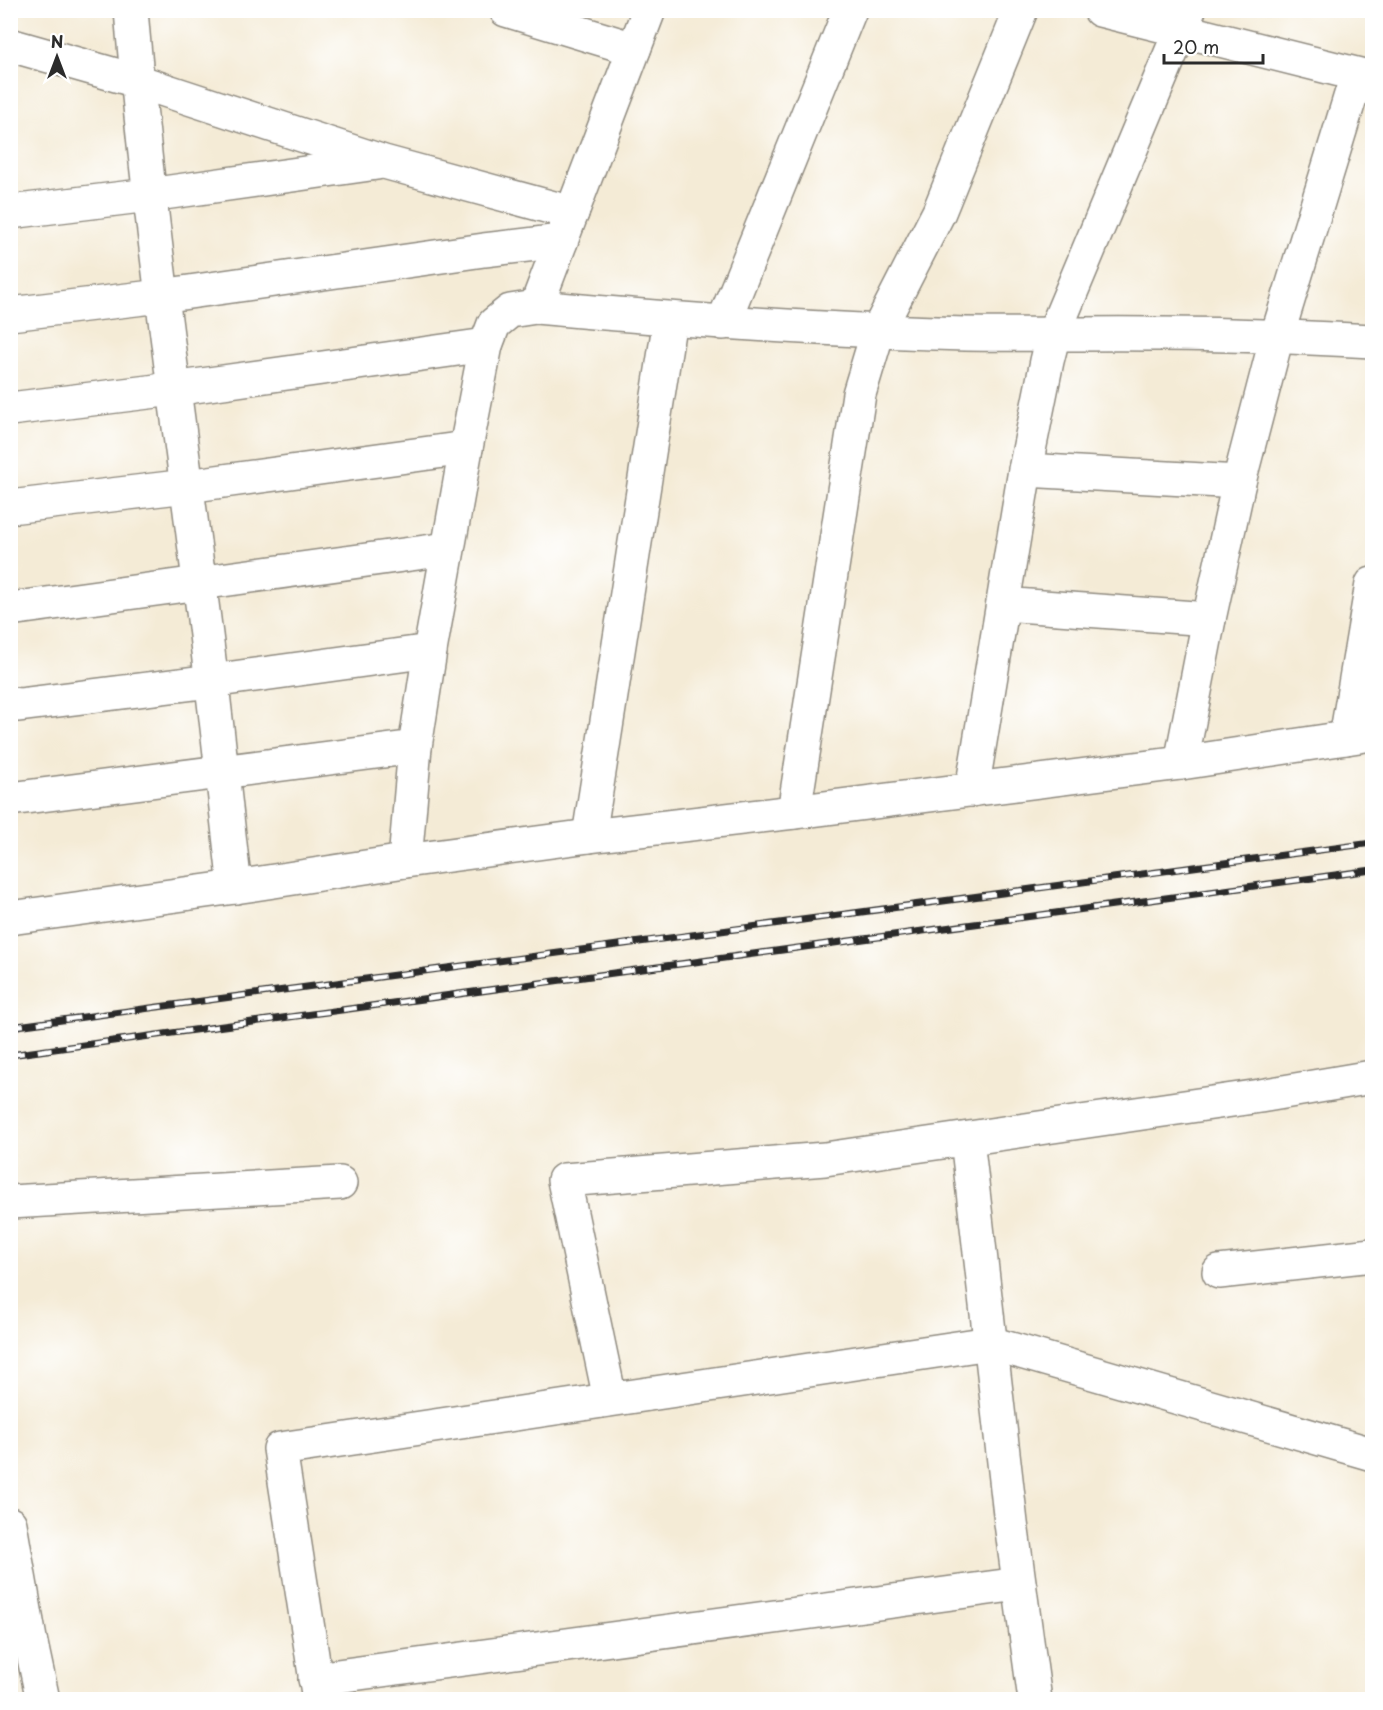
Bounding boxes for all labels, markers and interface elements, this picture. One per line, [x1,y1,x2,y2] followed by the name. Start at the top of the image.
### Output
[27,27,87,87] north arrow
[1164,27,1263,65] scale bar
[51,29,63,53] text: N
[1173,33,1219,60] text: 20 m

